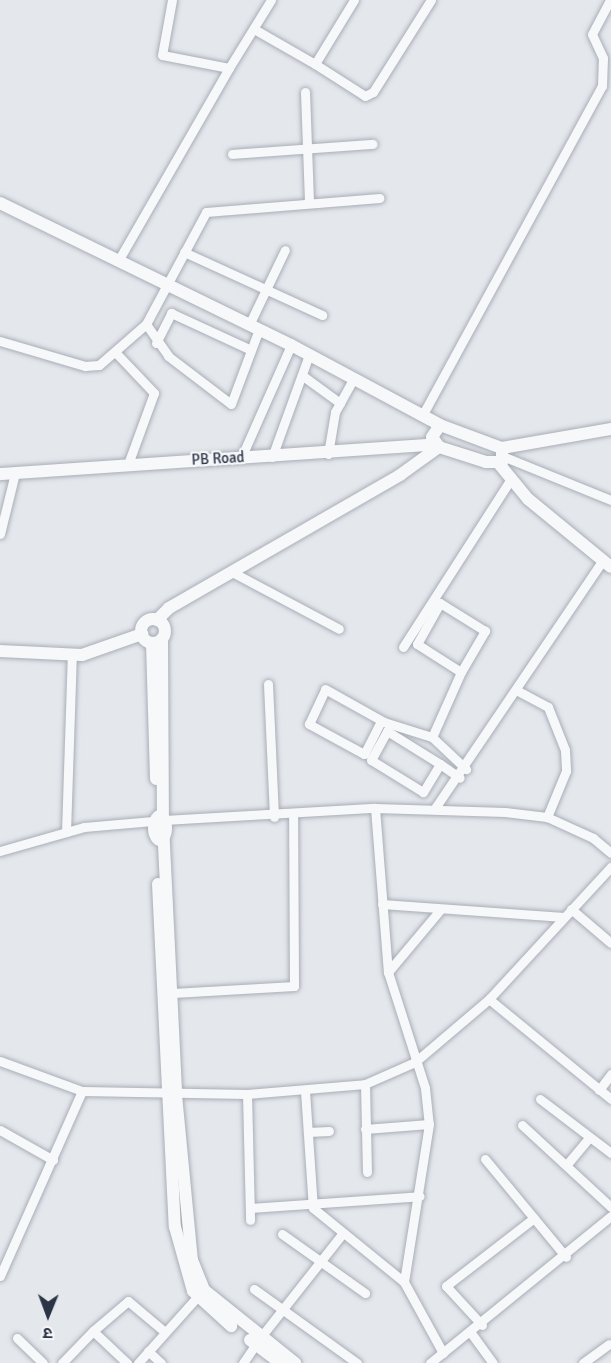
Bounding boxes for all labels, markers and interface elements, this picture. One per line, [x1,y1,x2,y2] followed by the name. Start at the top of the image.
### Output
[191,449,245,469] street label: PB Road
[18,1285,78,1345] north arrow
[43,1323,53,1343] text: उ

